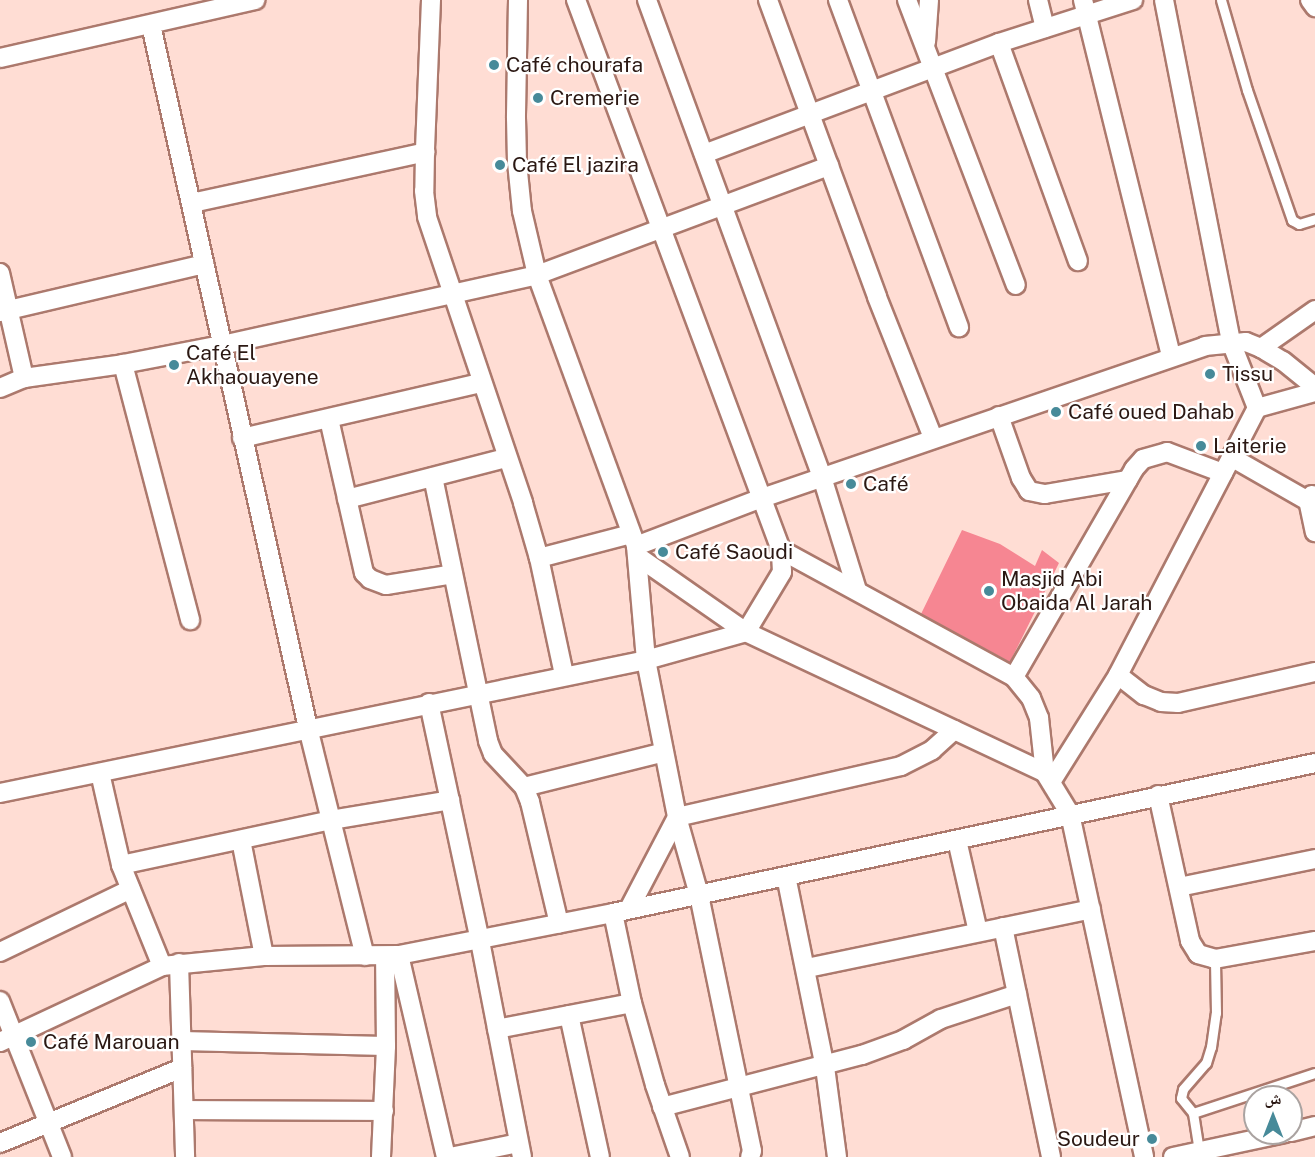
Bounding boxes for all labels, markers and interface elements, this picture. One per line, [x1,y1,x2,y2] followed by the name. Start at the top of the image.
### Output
[506,52,643,78] place label: Café chourafa
[487,58,501,72] marker: Café chourafa
[550,85,640,111] place label: Cremerie
[531,91,545,105] marker: Cremerie
[512,152,639,178] place label: Café El jazira
[493,158,507,172] marker: Café El jazira
[186,340,319,390] place label: Café El Akhaouayene
[167,358,181,372] marker: Café El Akhaouayene
[1222,361,1273,387] place label: Tissu
[1203,367,1217,381] marker: Tissu
[1068,399,1235,425] place label: Café oued Dahab
[1049,405,1063,419] marker: Café oued Dahab
[1213,433,1287,459] place label: Laiterie
[1194,439,1208,453] marker: Laiterie
[863,471,909,497] place label: Café
[844,477,858,491] marker: Café
[675,539,793,565] place label: Café Saoudi
[656,545,670,559] marker: Café Saoudi
[1001,566,1152,616] place label: Masjid Abi Obaida Al Jarah
[982,584,996,598] marker: Masjid Abi Obaida Al Jarah
[43,1029,180,1055] place label: Café Marouan
[24,1035,38,1049] marker: Café Marouan
[1243,1085,1303,1145] north arrow
[1265,1089,1281,1108] text: ش
[1057,1126,1140,1152] place label: Soudeur
[1145,1132,1159,1146] marker: Soudeur

